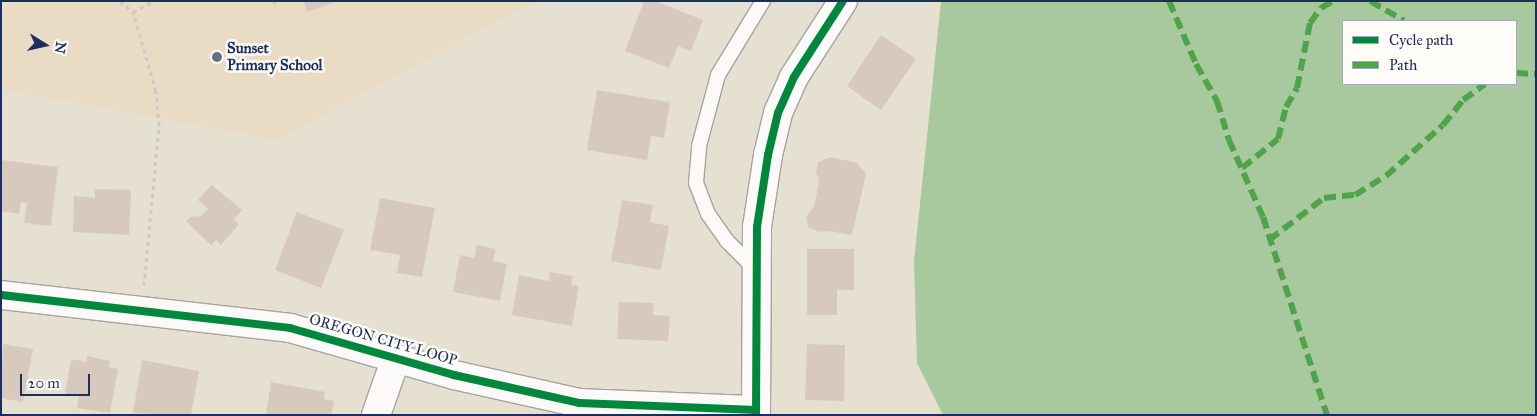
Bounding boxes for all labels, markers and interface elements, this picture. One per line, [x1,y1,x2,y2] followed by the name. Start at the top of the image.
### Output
[20,20,70,70] north arrow
[1342,20,1517,85] legend
[1389,31,1453,49] text: Cycle path
[227,39,323,74] place label: Sunset Primary School
[51,40,70,55] text: N
[211,51,223,63] marker: Sunset Primary School
[1389,56,1417,74] text: Path
[307,310,459,370] street label: OREGON CITY LOOP
[22,364,92,396] scale bar
[28,374,60,392] text: 20 m

